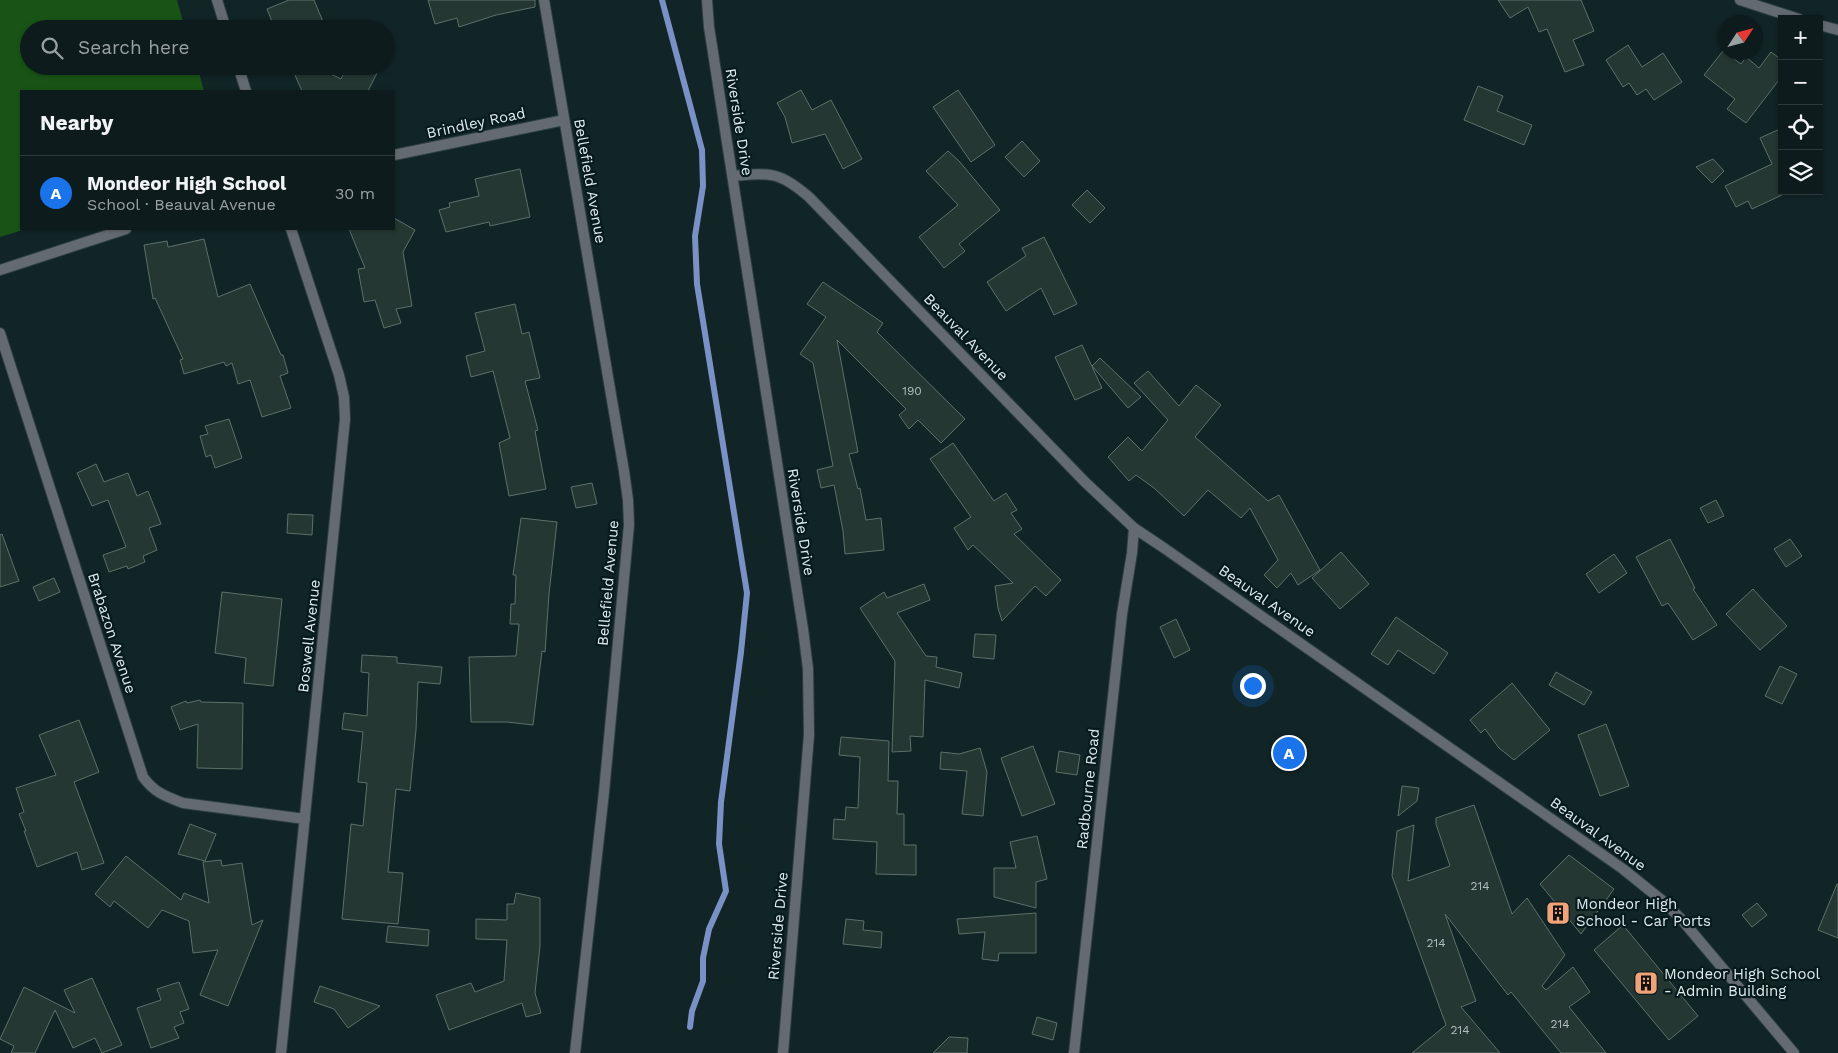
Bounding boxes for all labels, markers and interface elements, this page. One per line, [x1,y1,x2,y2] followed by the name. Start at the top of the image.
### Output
[1718,15,1763,60] north arrow
[1778,15,1823,195] map controls
[1778,15,1823,60] button: +
[20,20,395,75] search box
[38,34,66,62] icon: search
[78,36,189,59] text: Search here
[1778,60,1823,105] button: −
[722,67,756,177] street label: Riverside Drive
[425,104,527,142] street label: Brindley Road
[1778,105,1823,150] button: locate
[40,110,113,135] text: Nearby
[570,117,610,245] street label: Bellefield Avenue
[1778,150,1823,195] button: layers
[87,172,286,195] text: Mondeor High School
[51,184,61,203] text: A
[335,184,375,203] text: 30 m
[87,195,276,214] text: School · Beauval Avenue
[920,290,1012,384] street label: Beauval Avenue
[902,384,922,398] house number: 190
[784,467,818,577] street label: Riverside Drive
[594,519,622,647] street label: Bellefield Avenue
[1215,561,1319,641] street label: Beauval Avenue
[84,570,140,696] street label: Brabazon Avenue
[294,579,324,693] street label: Boswell Avenue
[1240,673,1266,699] your location
[1073,728,1103,850] street label: Radbourne Road
[1273,734,1305,772] pin: A
[1547,793,1649,875] street label: Beauval Avenue
[764,871,792,981] street label: Riverside Drive
[1470,879,1490,893] house number: 214
[1576,895,1711,930] place label: Mondeor High School - Car Ports
[1545,900,1571,926] building icon: Mondeor High School - Car Ports
[1426,936,1446,950] house number: 214
[1664,965,1821,1000] place label: Mondeor High School - Admin Building
[1633,970,1659,996] building icon: Mondeor High School - Admin Building
[1550,1017,1570,1031] house number: 214
[1450,1023,1470,1037] house number: 214

